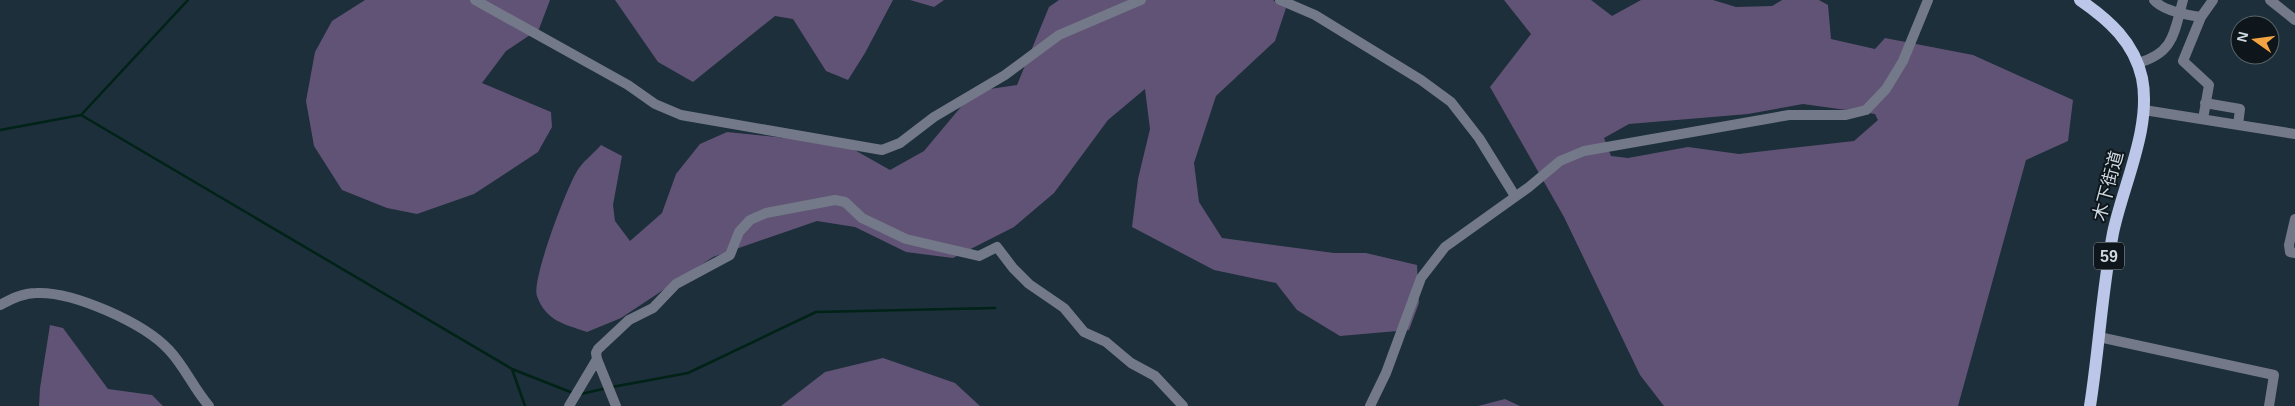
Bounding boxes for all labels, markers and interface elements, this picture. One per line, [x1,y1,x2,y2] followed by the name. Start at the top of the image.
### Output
[2230,15,2280,65] north arrow
[2233,30,2251,44] text: N
[2089,149,2127,223] street label: 木下街道
[2094,242,2124,270] road number: 59

